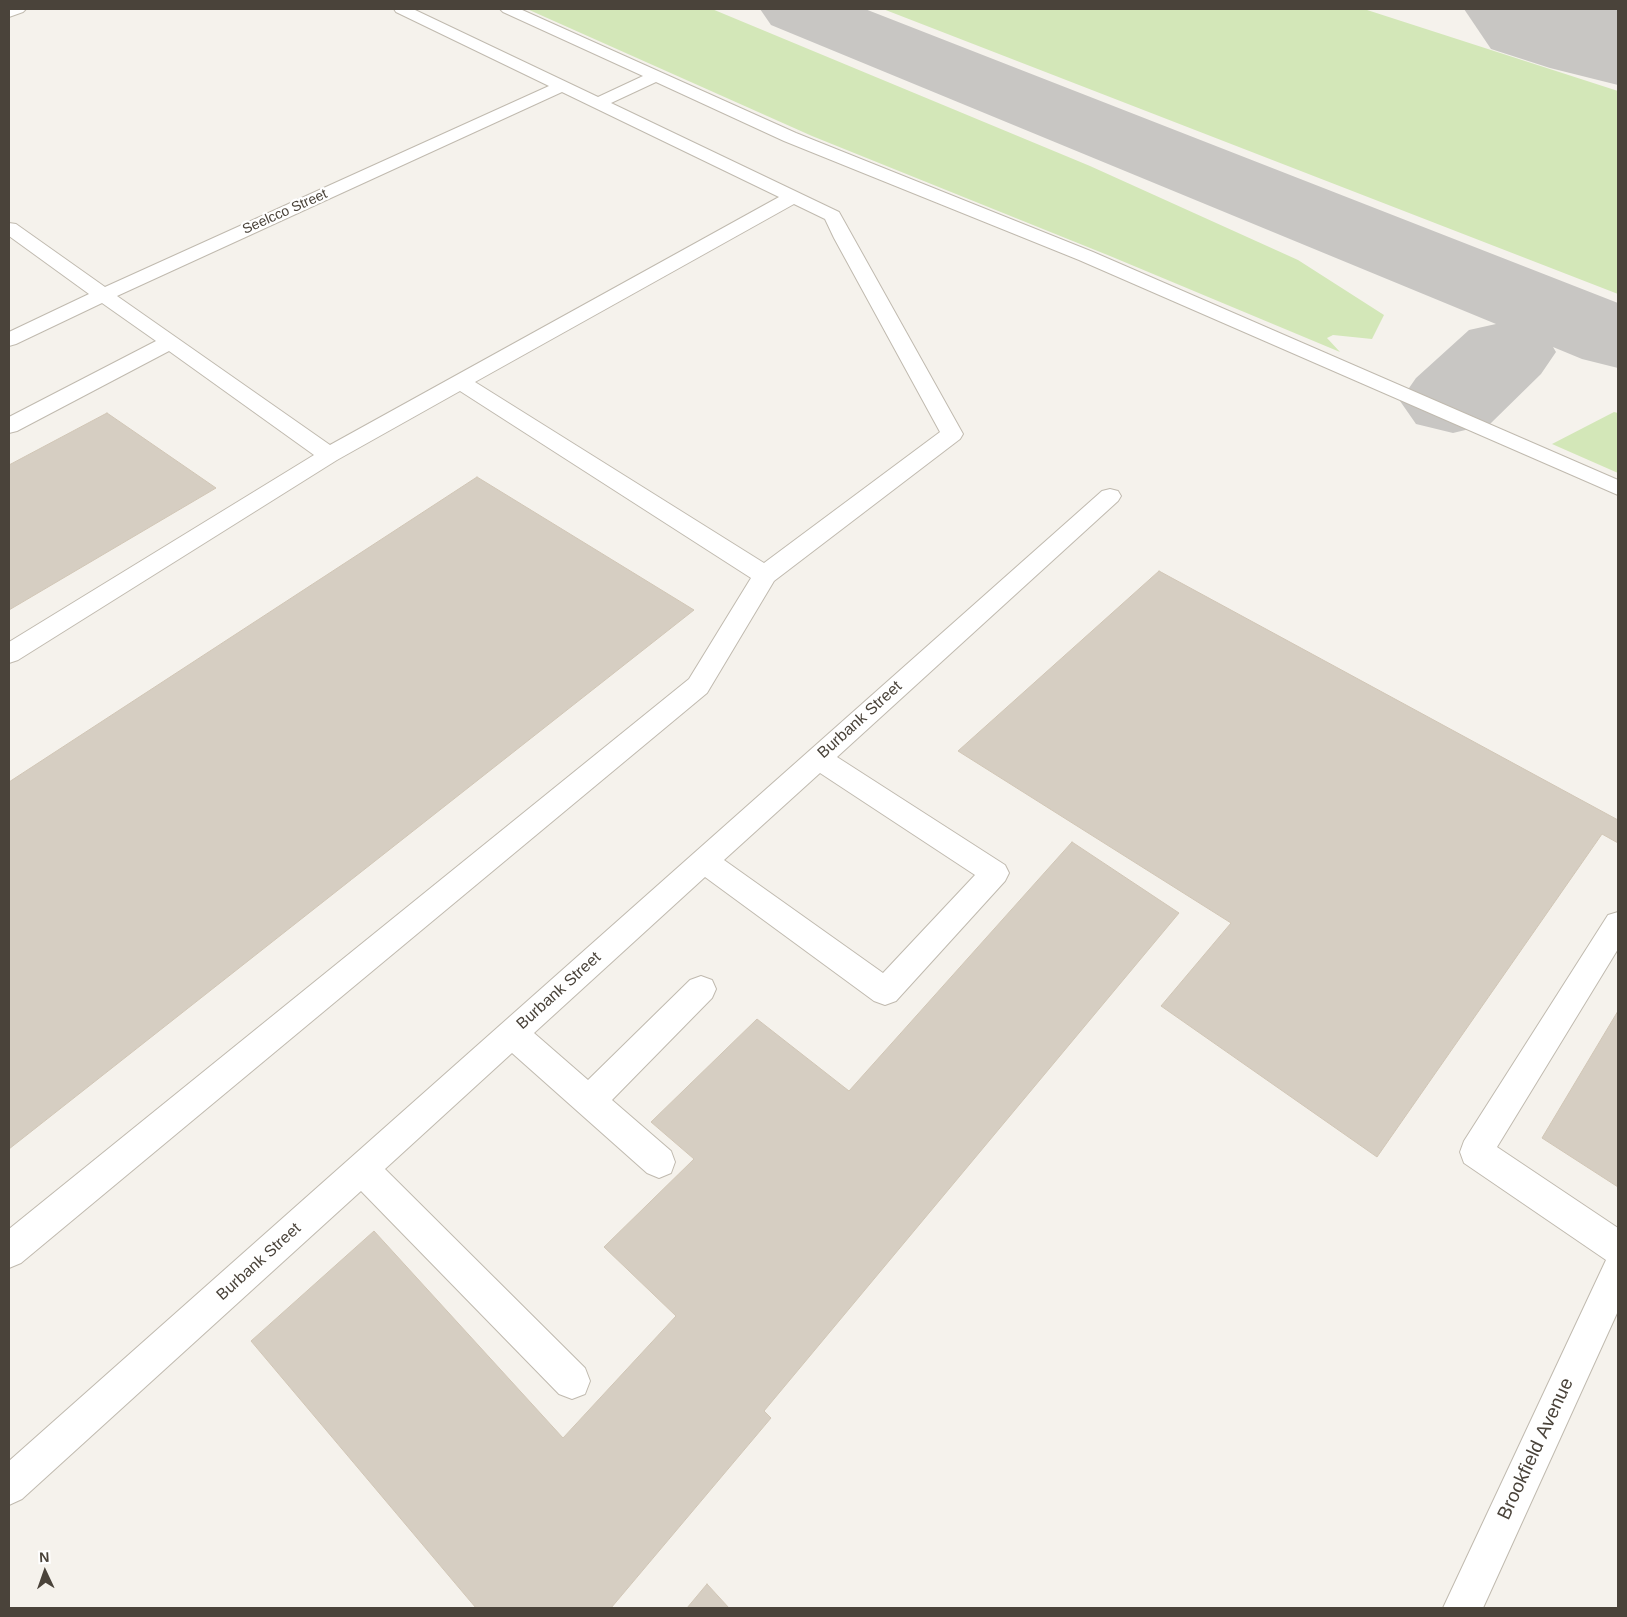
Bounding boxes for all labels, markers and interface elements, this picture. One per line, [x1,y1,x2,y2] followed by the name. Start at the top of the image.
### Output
[240,186,330,238] street label: Seelcco Street
[814,677,906,763] street label: Burbank Street
[513,948,605,1034] street label: Burbank Street
[213,1219,305,1305] street label: Burbank Street
[1493,1374,1579,1524] street label: Brookfield Avenue
[20,1547,70,1597] north arrow
[39,1549,50,1565] text: N

